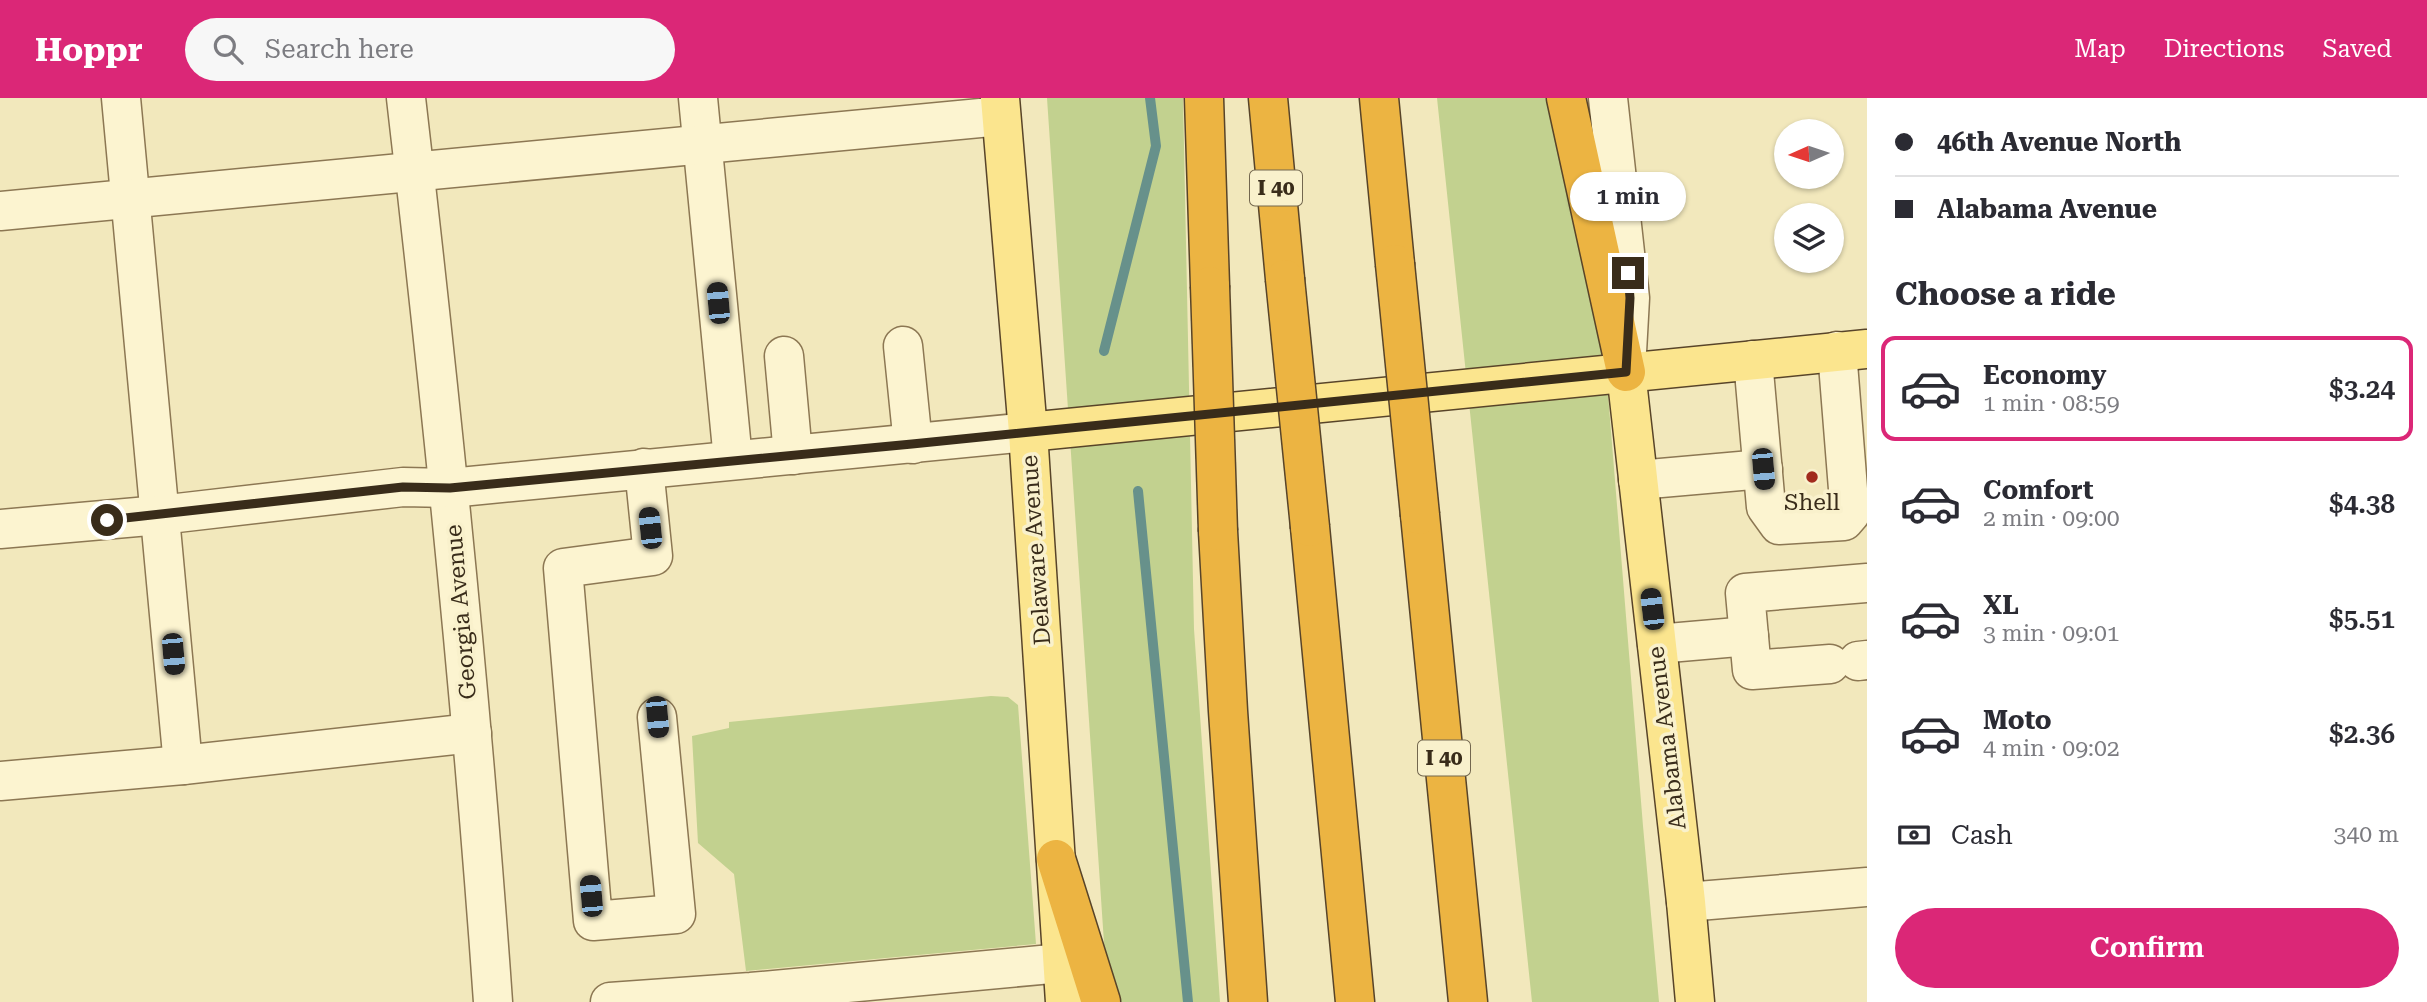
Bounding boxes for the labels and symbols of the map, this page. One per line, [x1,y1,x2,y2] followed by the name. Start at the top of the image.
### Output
[1774,119,1844,189] north arrow
[1250,170,1302,206] road number: I 40
[1570,172,1686,220] callout: 1 min
[1612,257,1644,289] route end
[706,281,731,325] car
[1751,447,1776,491] car
[1016,454,1056,646] street label: Delaware Avenue
[1804,469,1820,485] marker: Shell
[1784,489,1840,516] place label: Shell
[91,504,123,536] route start
[638,506,663,550] car
[440,523,482,701] street label: Georgia Avenue
[1640,587,1665,631] car
[161,632,186,676] car
[1642,645,1692,831] street label: Alabama Avenue
[645,695,670,739] car
[1418,740,1470,776] road number: I 40
[579,874,604,918] car

